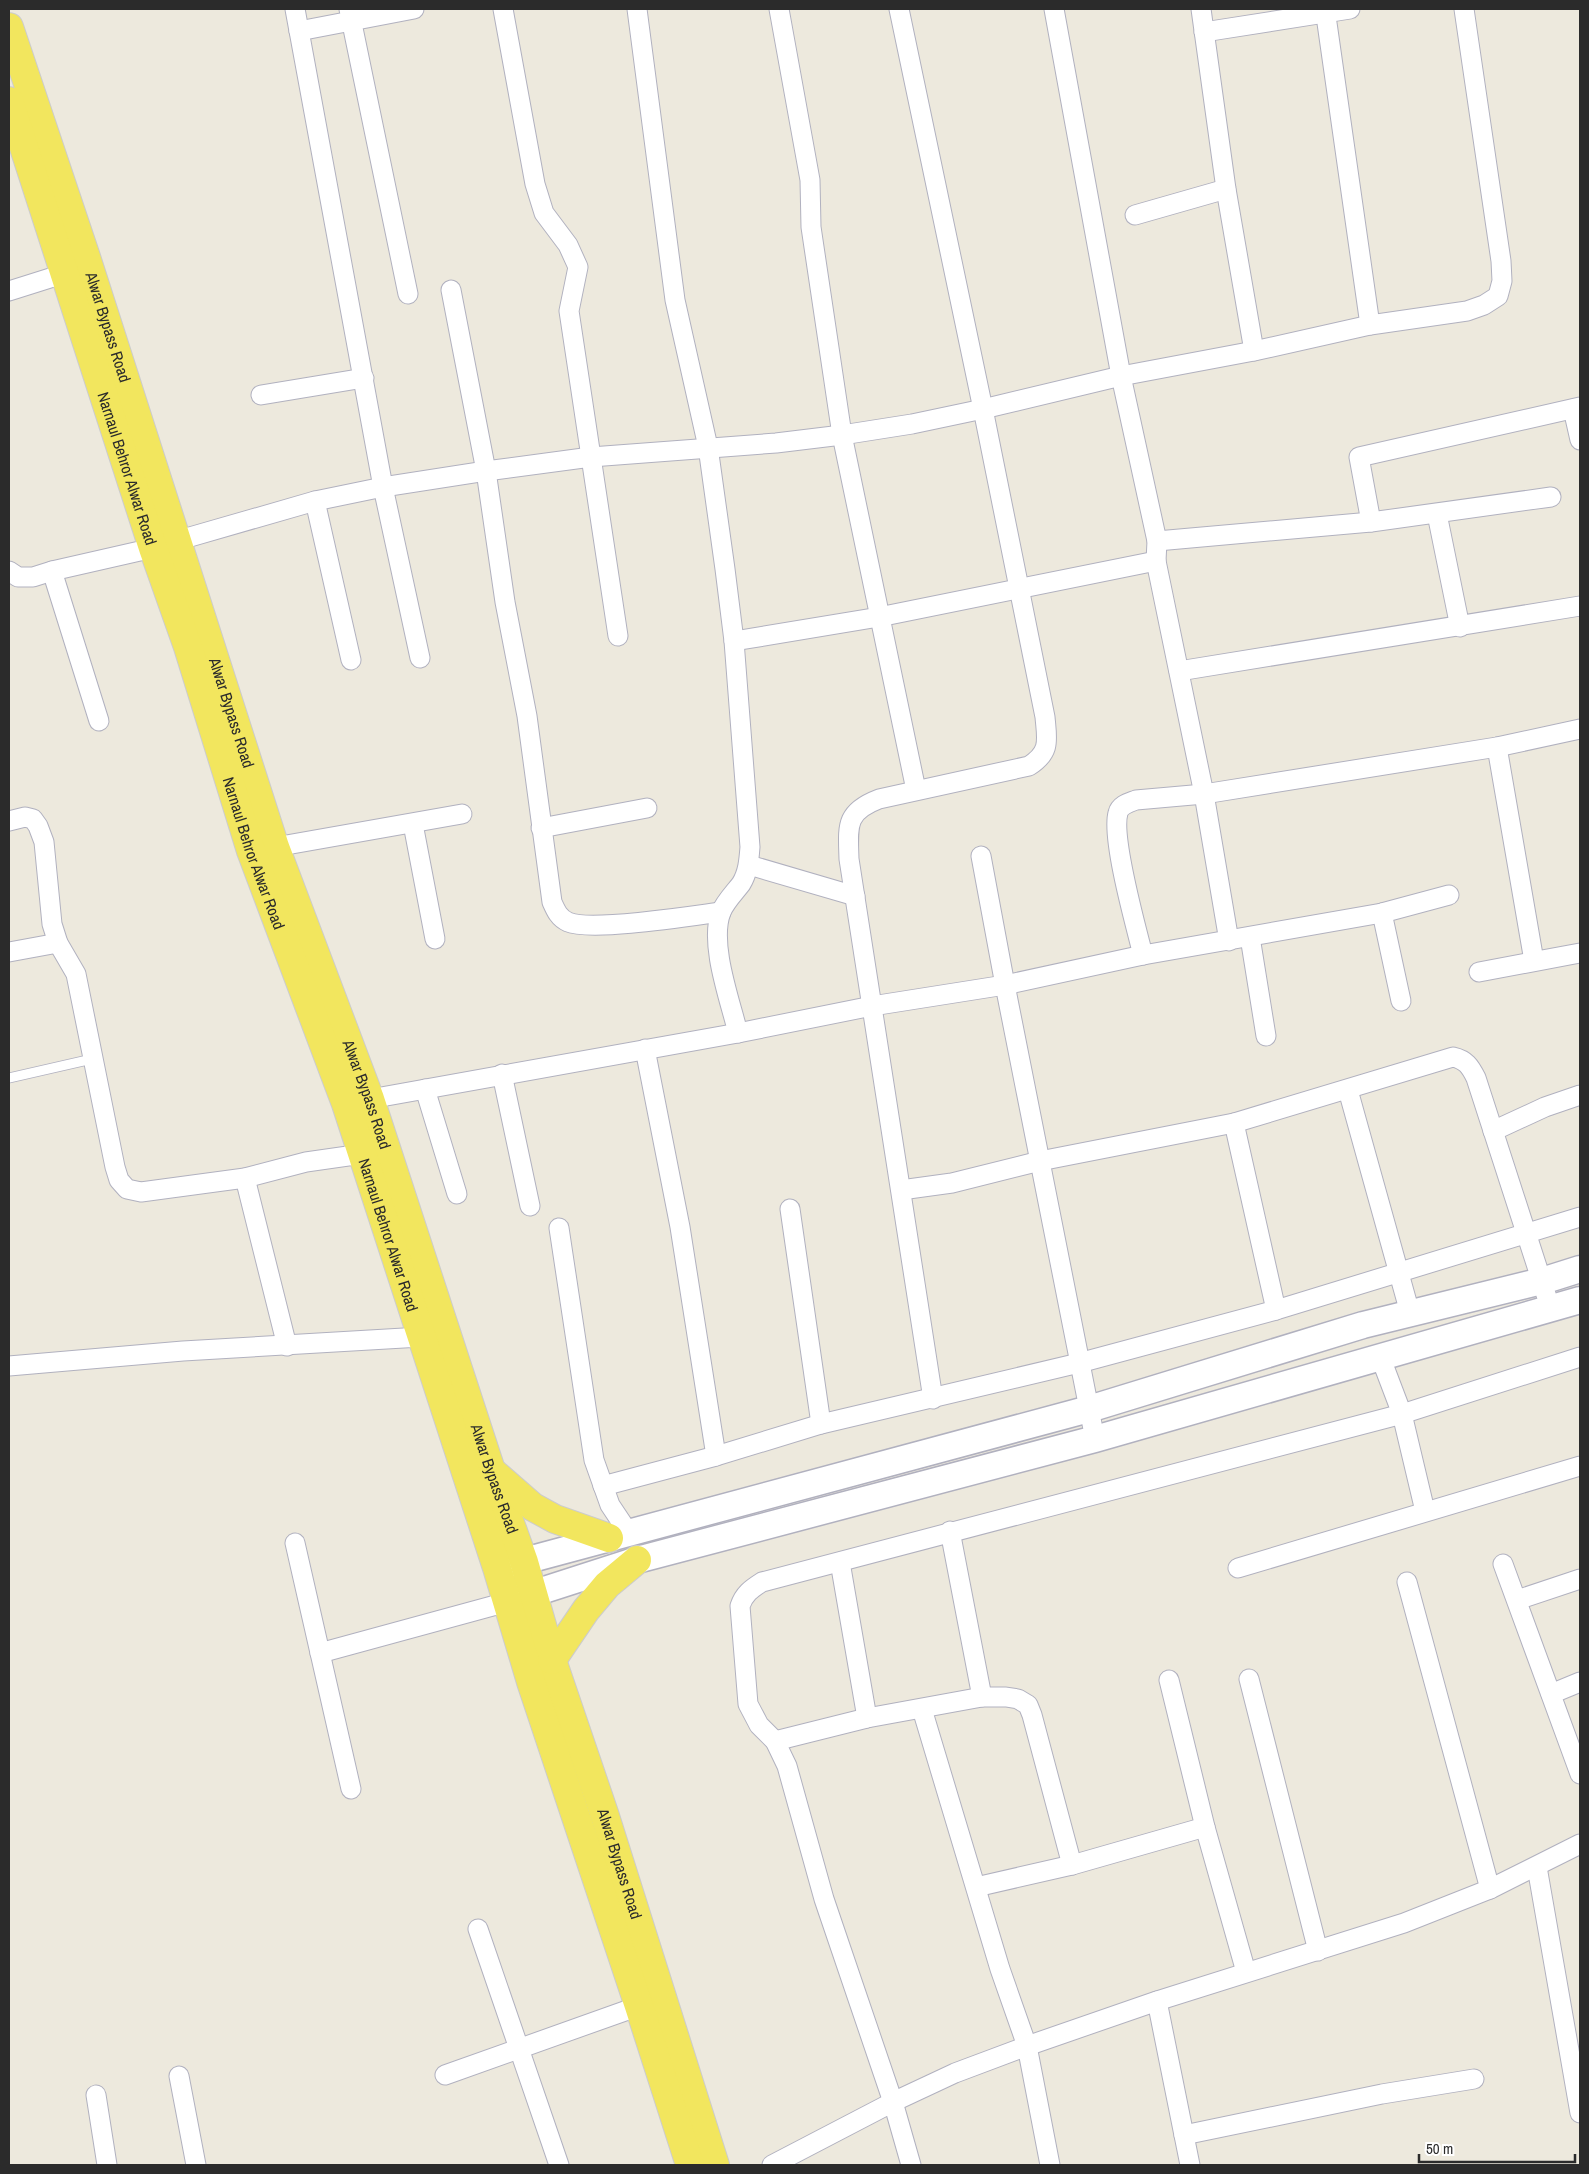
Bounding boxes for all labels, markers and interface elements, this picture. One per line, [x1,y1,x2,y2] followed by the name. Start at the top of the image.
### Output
[80,268,136,385] street label: Alwar Bypass Road
[92,389,162,548] street label: Narnaul Behror Alwar Road
[204,654,260,771] street label: Alwar Bypass Road
[218,774,290,932] street label: Narnaul Behror Alwar Road
[337,1036,397,1152] street label: Alwar Bypass Road
[353,1155,424,1314] street label: Narnaul Behror Alwar Road
[465,1420,524,1536] street label: Alwar Bypass Road
[592,1805,648,1922] street label: Alwar Bypass Road
[1419,2132,1575,2164] scale bar
[1426,2138,1453,2159] text: 50 m

